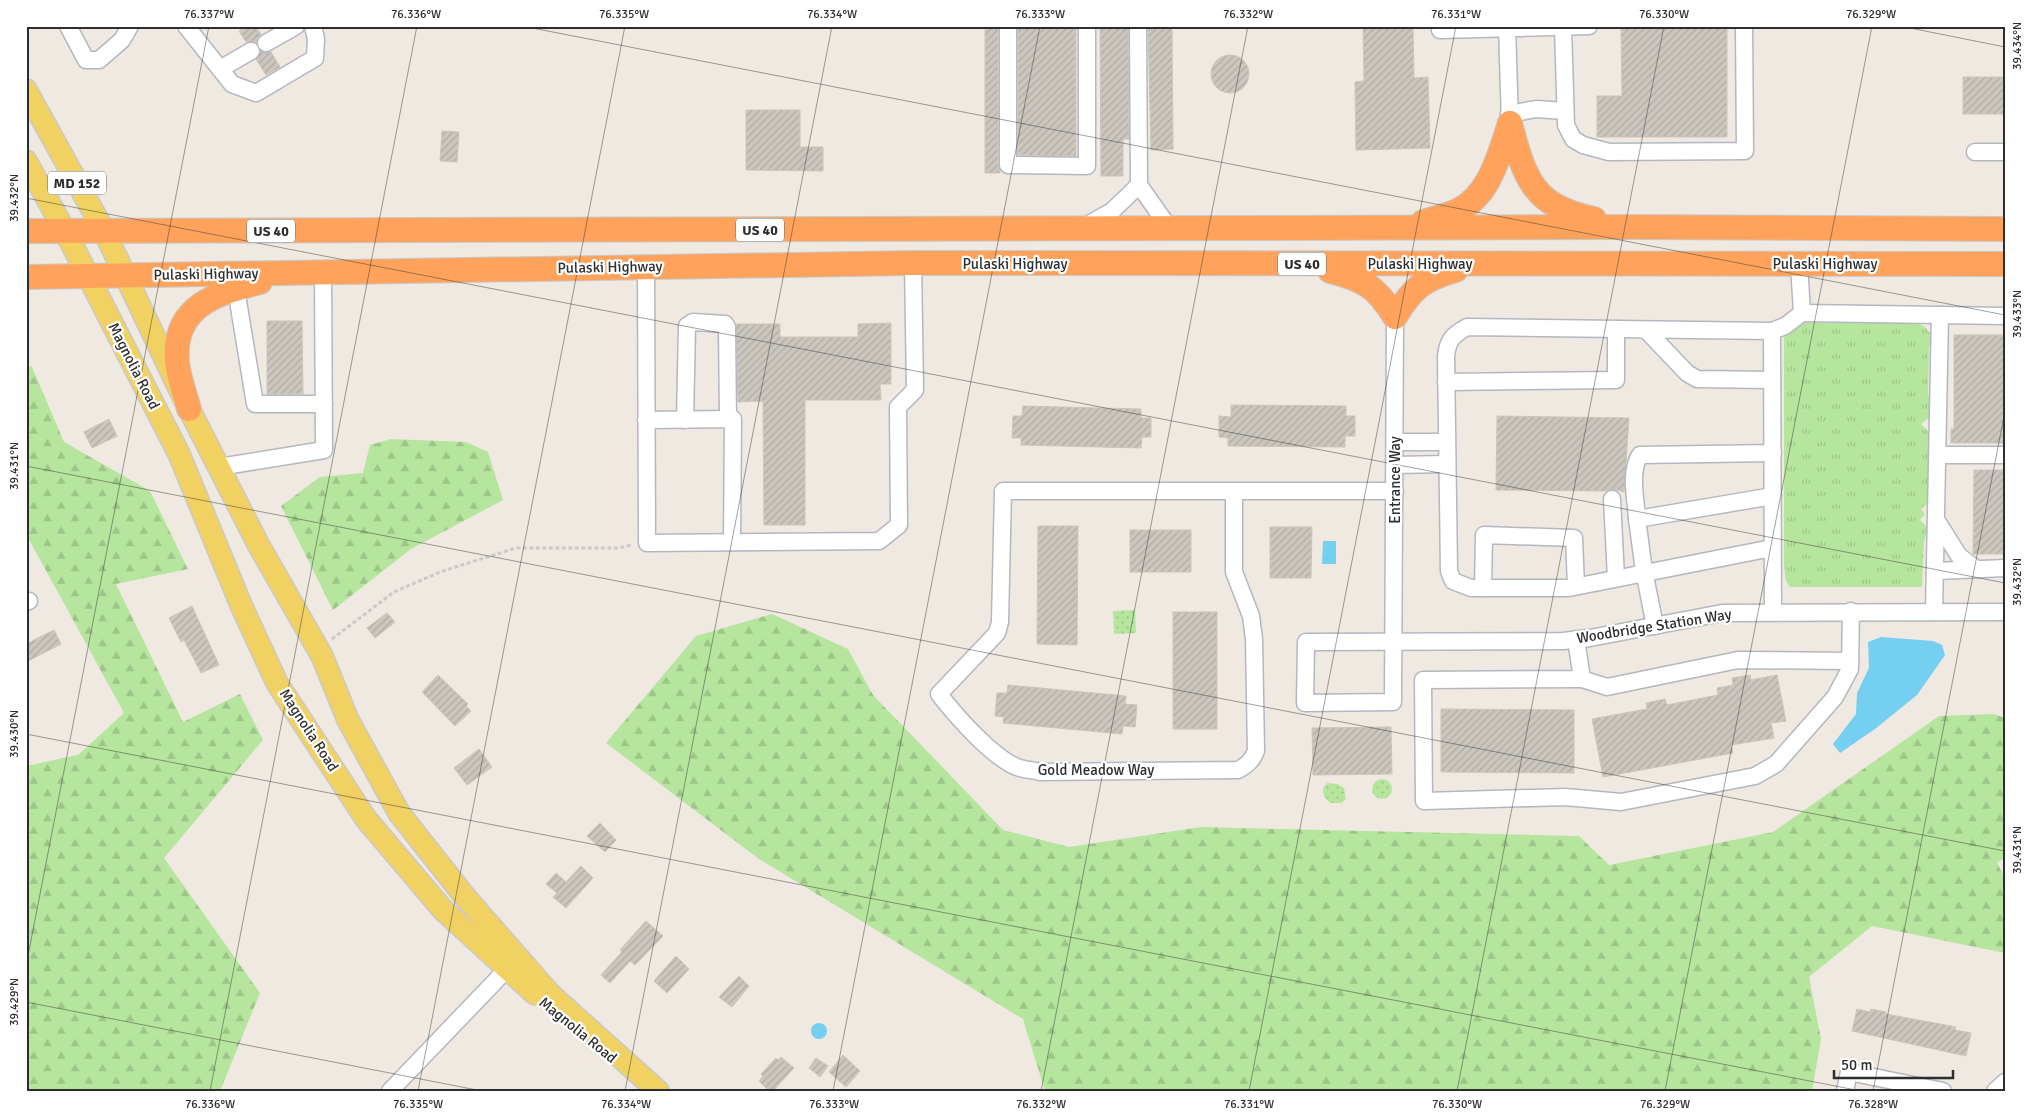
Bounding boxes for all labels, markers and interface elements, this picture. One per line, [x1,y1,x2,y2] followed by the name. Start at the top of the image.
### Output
[184,7,234,22] text: 76.337°W
[391,7,441,22] text: 76.336°W
[599,7,649,22] text: 76.335°W
[807,7,857,22] text: 76.334°W
[1015,7,1065,22] text: 76.333°W
[1223,7,1273,22] text: 76.332°W
[1431,7,1481,22] text: 76.331°W
[1639,7,1689,22] text: 76.330°W
[1846,7,1896,22] text: 76.329°W
[2010,22,2025,70] text: 39.434°N
[48,172,106,194] road number: MD 152
[7,174,22,222] text: 39.432°N
[736,218,784,242] road number: US 40
[247,220,295,242] road number: US 40
[1278,252,1326,276] road number: US 40
[962,255,1068,273] street label: Pulaski Highway
[1367,255,1473,273] street label: Pulaski Highway
[1772,255,1878,273] street label: Pulaski Highway
[557,257,663,277] street label: Pulaski Highway
[153,264,259,284] street label: Pulaski Highway
[2010,290,2025,338] text: 39.433°N
[104,320,164,412] street label: Magnolia Road
[1386,436,1404,524] street label: Entrance Way
[7,442,22,490] text: 39.431°N
[2010,558,2025,606] text: 39.432°N
[1575,605,1733,647] street label: Woodbridge Station Way
[276,685,342,775] street label: Magnolia Road
[7,710,22,758] text: 39.430°N
[1038,761,1154,779] street label: Gold Meadow Way
[2010,826,2025,874] text: 39.431°N
[7,978,22,1026] text: 39.429°N
[535,993,621,1067] street label: Magnolia Road
[1834,1047,1952,1079] scale bar
[1841,1056,1872,1074] text: 50 m
[185,1097,235,1112] text: 76.336°W
[393,1097,443,1112] text: 76.335°W
[601,1097,651,1112] text: 76.334°W
[809,1097,859,1112] text: 76.333°W
[1016,1097,1066,1112] text: 76.332°W
[1224,1097,1274,1112] text: 76.331°W
[1432,1097,1482,1112] text: 76.330°W
[1640,1097,1690,1112] text: 76.329°W
[1848,1097,1898,1112] text: 76.328°W

